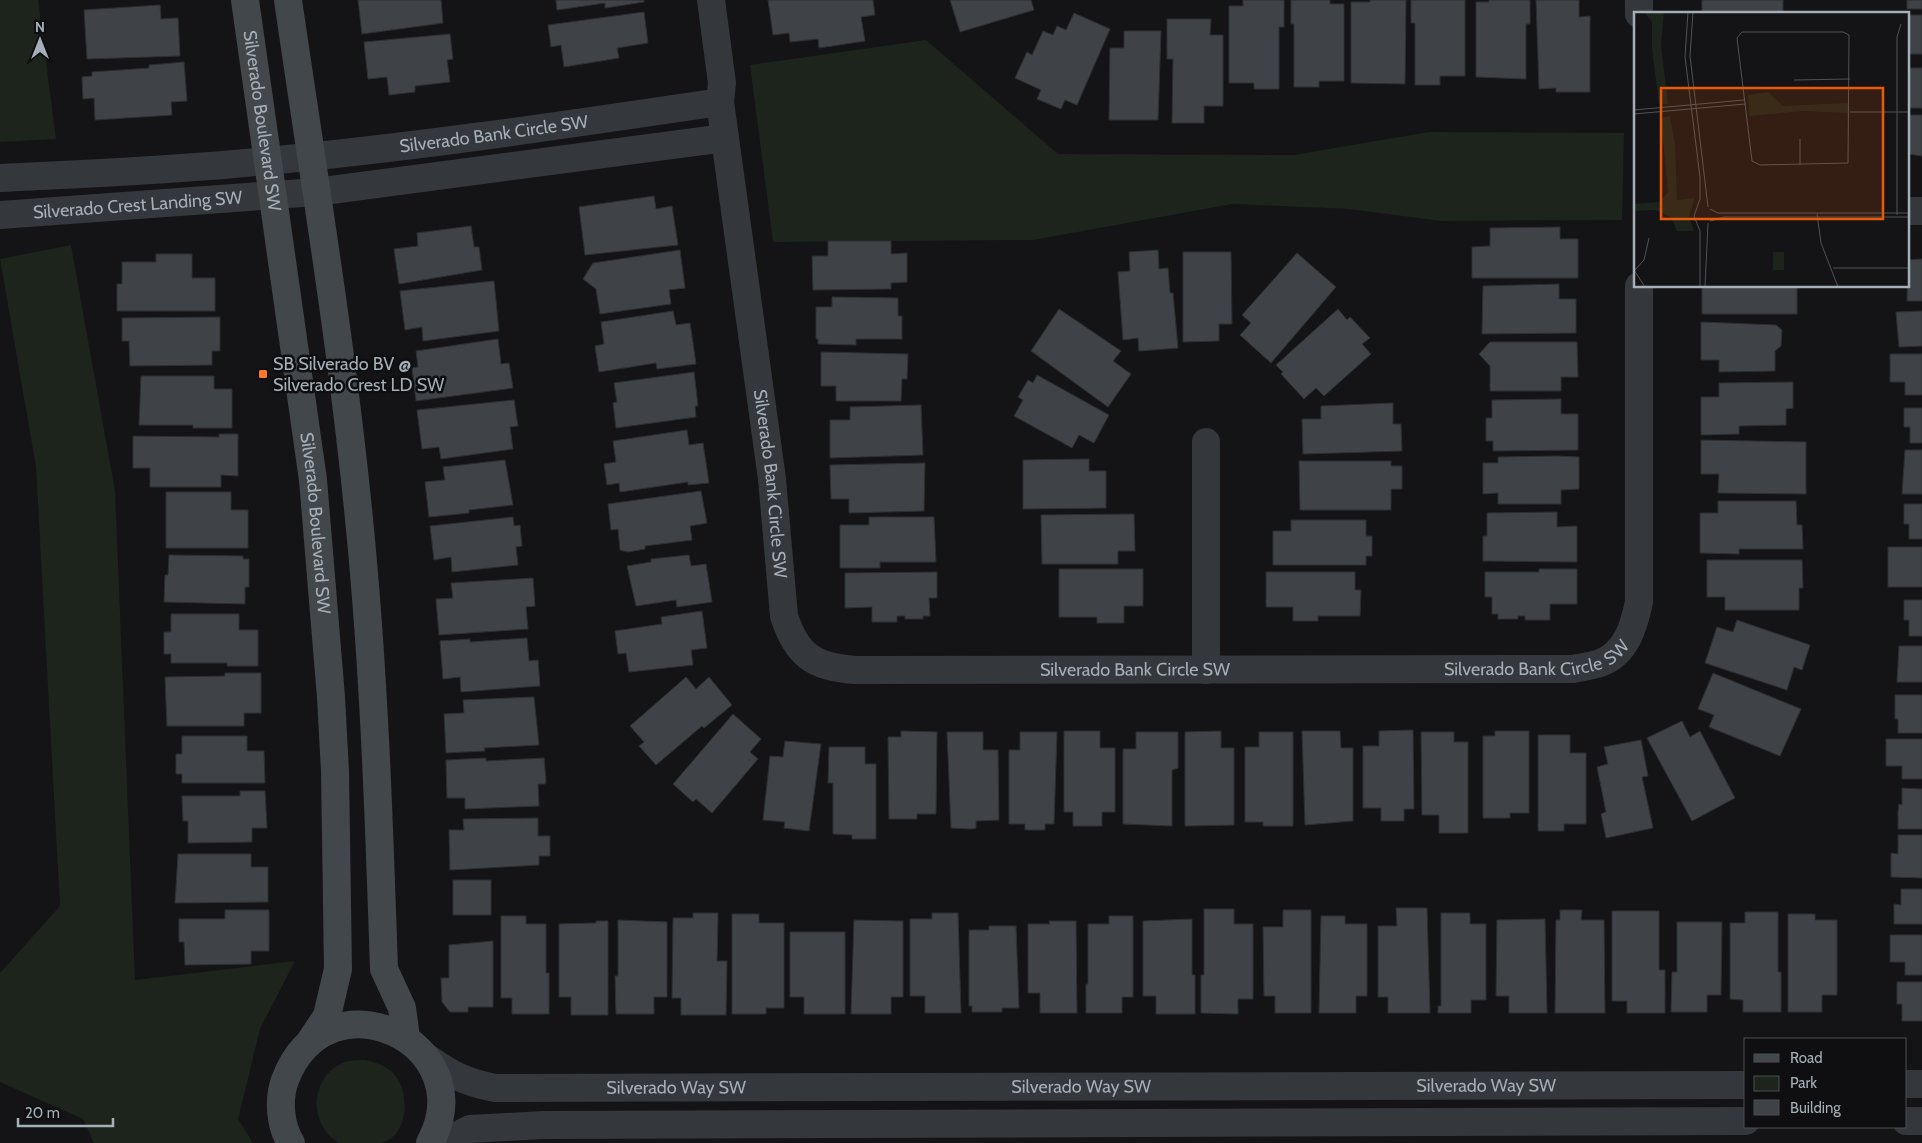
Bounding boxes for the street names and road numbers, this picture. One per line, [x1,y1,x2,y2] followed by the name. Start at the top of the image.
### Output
[238,29,286,213] street label: Silverado Boulevard SW
[398,110,590,158] street label: Silverado Bank Circle SW
[32,186,243,224] street label: Silverado Crest Landing SW
[749,388,792,579] street label: Silverado Bank Circle SW
[295,431,335,615] street label: Silverado Boulevard SW
[1444,635,1634,680] street label: Silverado Bank Circle SW
[1040,658,1230,681] street label: Silverado Bank Circle SW
[1416,1074,1556,1097] street label: Silverado Way SW
[1011,1075,1151,1098] street label: Silverado Way SW
[606,1076,746,1099] street label: Silverado Way SW

